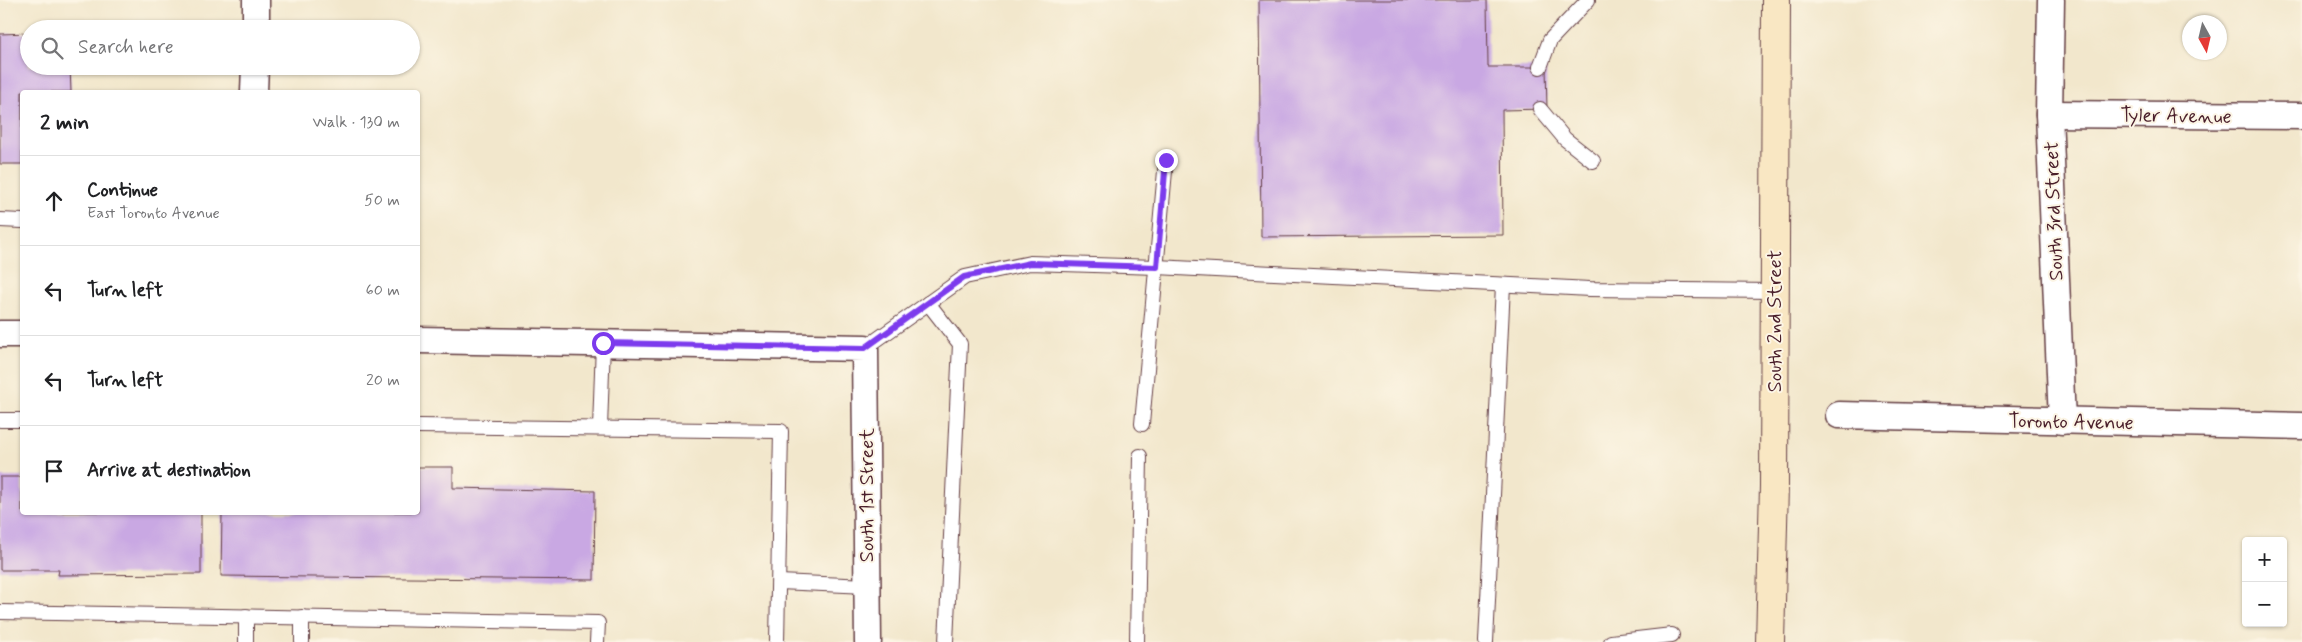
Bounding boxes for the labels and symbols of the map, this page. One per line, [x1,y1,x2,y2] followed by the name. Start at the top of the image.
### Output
[2182,15,2227,60] north arrow
[2120,102,2232,131] street label: Tyler Avenue
[2039,141,2070,281] street label: South 3rd Street
[1155,149,1178,172] route end
[1762,250,1789,392] street label: South 2nd Street
[592,332,615,355] route start
[2008,408,2134,437] street label: Toronto Avenue
[854,428,881,562] street label: South 1st Street

